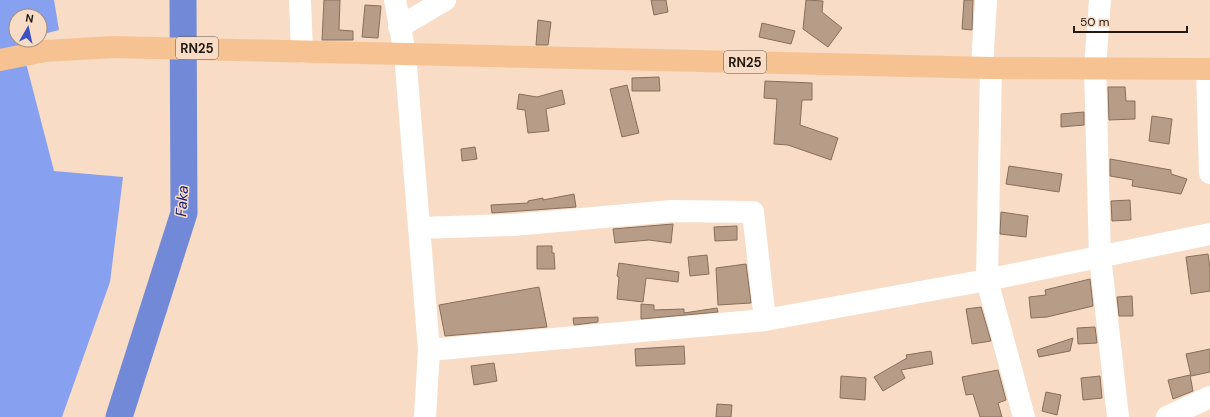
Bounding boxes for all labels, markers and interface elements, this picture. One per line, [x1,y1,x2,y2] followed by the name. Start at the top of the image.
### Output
[8,8,48,48] north arrow
[1074,8,1187,34] scale bar
[25,11,35,26] text: N
[1080,14,1109,30] text: 50 m
[176,37,218,59] road number: RN25
[724,51,766,73] road number: RN25
[171,185,193,217] water label: Faka

